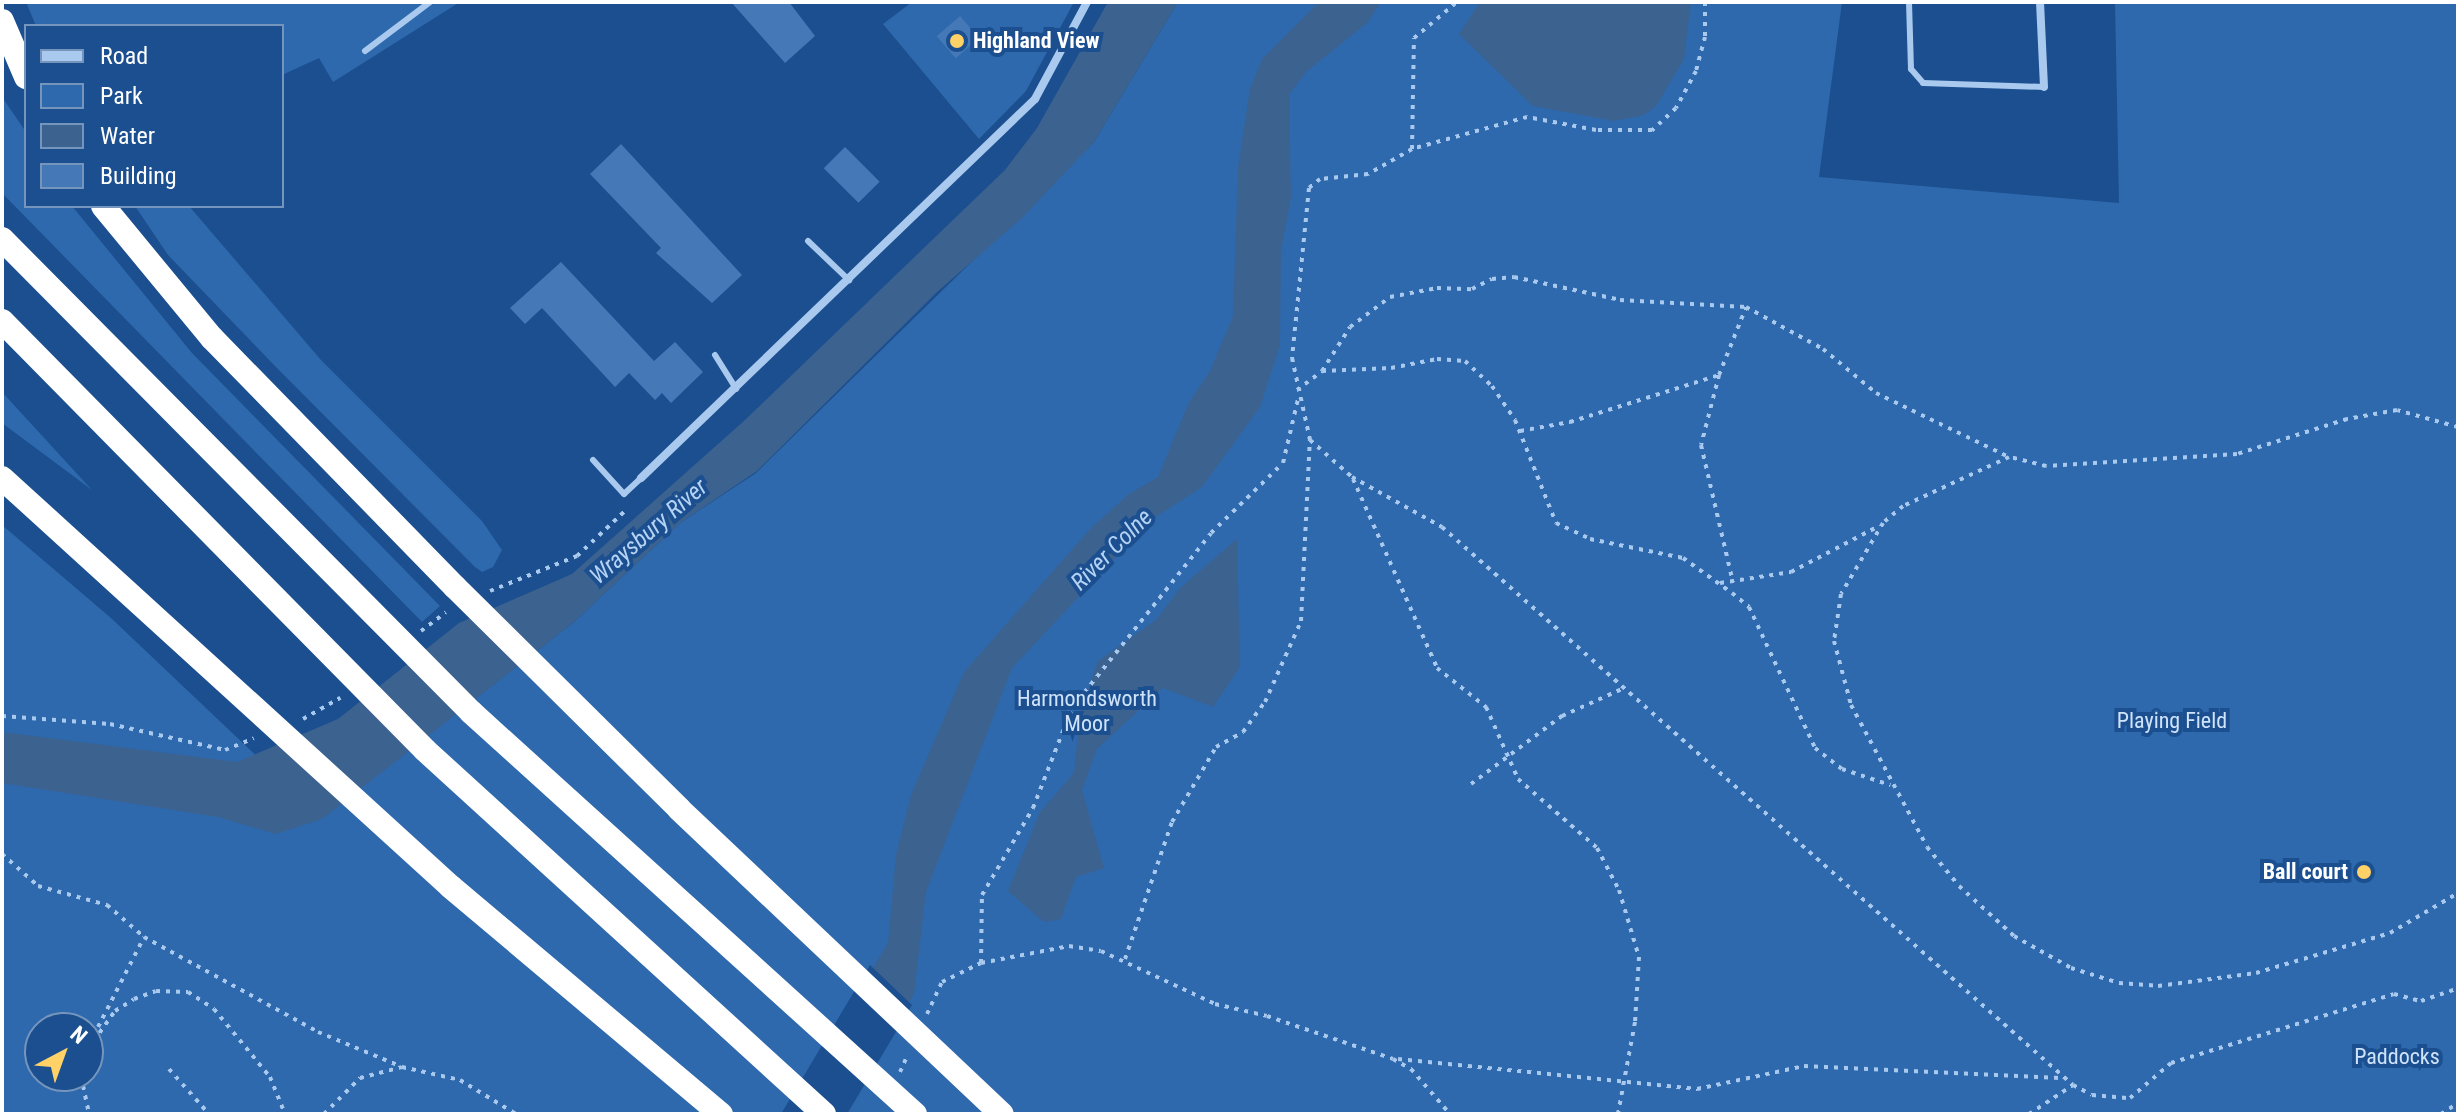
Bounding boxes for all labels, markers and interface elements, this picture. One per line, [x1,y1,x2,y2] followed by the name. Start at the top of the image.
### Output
[24,24,284,208] legend
[973,28,1099,54] place label: Highland View
[948,32,966,50] marker: Highland View
[100,42,148,70] text: Road
[100,82,143,110] text: Park
[100,122,155,150] text: Water
[100,162,177,190] text: Building
[584,473,714,591] water label: Wraysbury River
[1065,503,1159,597] water label: River Colne
[1017,685,1157,736] park label: Harmondsworth Moor
[2117,708,2227,734] park label: Playing Field
[2263,859,2348,885] place label: Ball court
[2355,863,2373,881] marker: Ball court
[24,1012,104,1092] north arrow
[65,1021,92,1049] text: N
[2354,1044,2440,1070] park label: Paddocks

